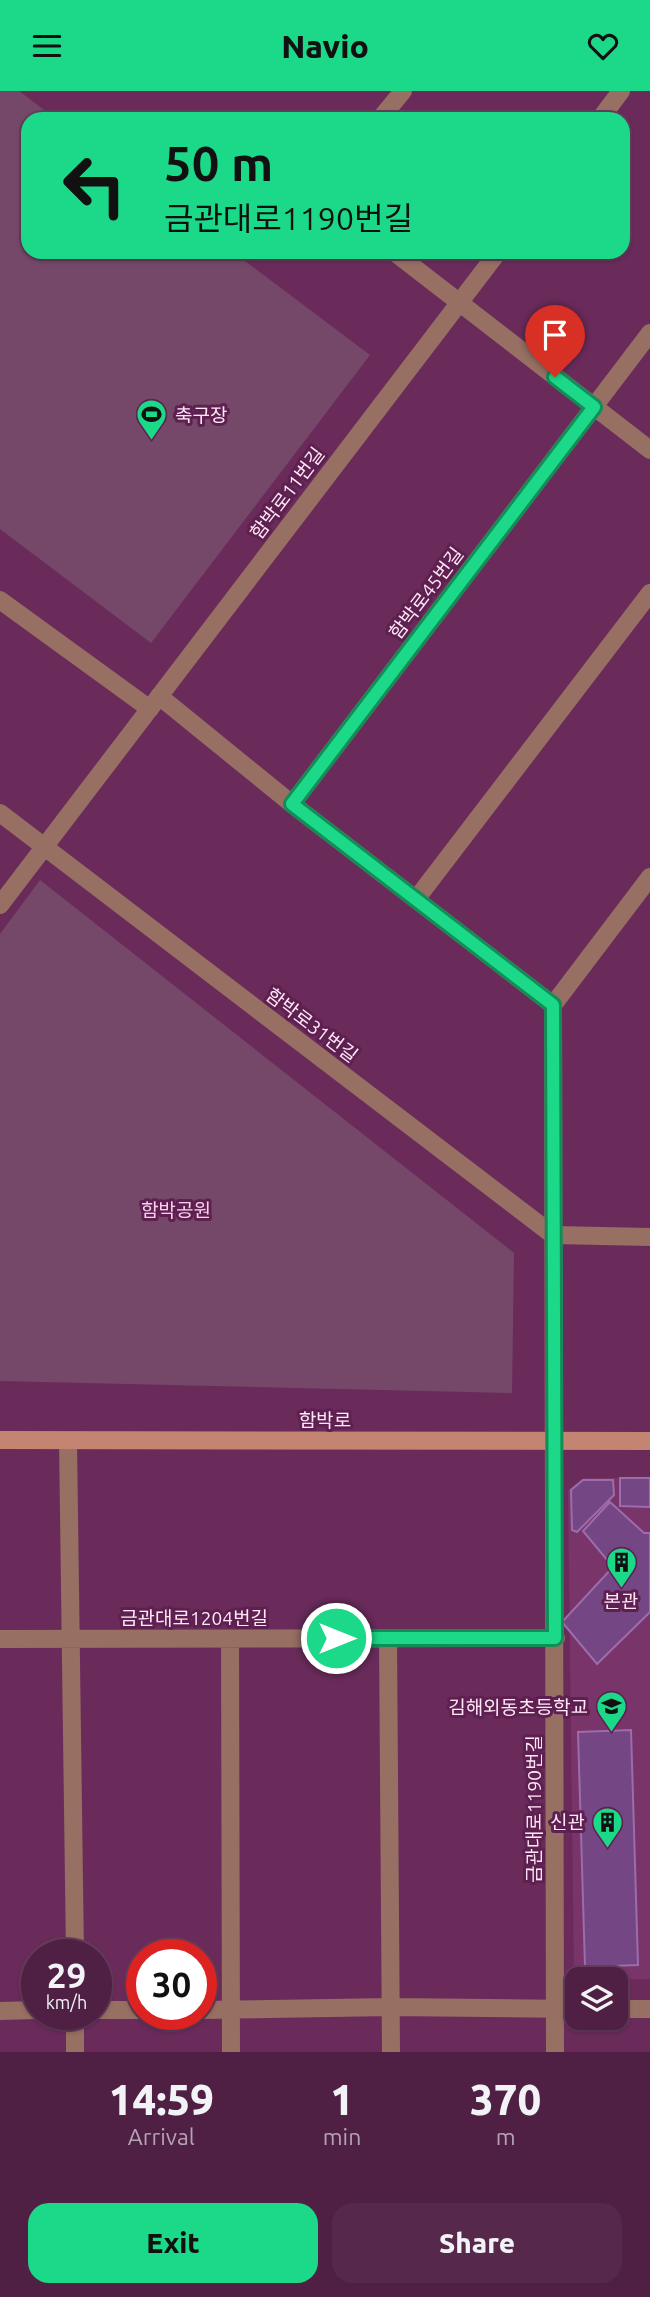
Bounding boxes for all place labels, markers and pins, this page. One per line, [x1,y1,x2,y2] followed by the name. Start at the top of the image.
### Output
[525,305,585,377] pin
[135,398,169,442] sports icon: 축구장
[175,404,227,426] place label: 축구장
[604,1545,638,1589] building icon: 본관
[604,1590,638,1612] place label: 본관
[594,1690,628,1734] school or university icon: 김해외동초등학교
[448,1696,588,1718] place label: 김해외동초등학교
[591,1805,625,1849] building icon: 신관
[550,1811,585,1833] place label: 신관

